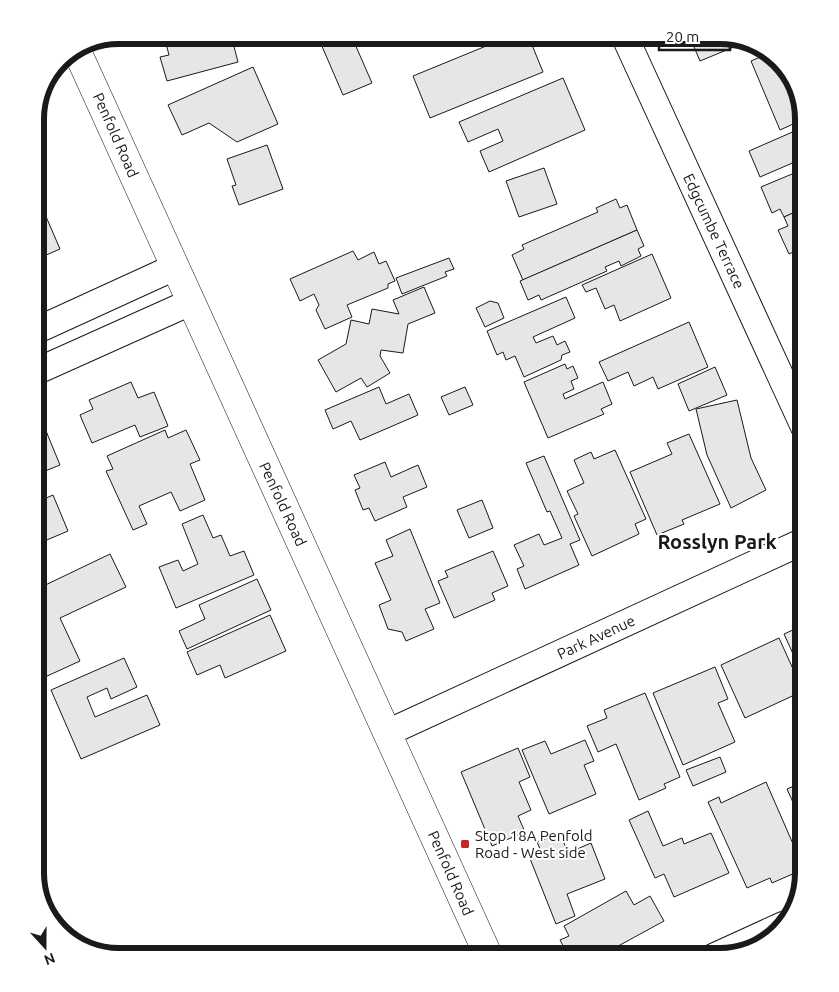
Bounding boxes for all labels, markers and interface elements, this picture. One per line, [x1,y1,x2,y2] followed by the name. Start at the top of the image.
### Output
[659,20,730,52] scale bar
[666,28,699,45] text: 20 m
[90,90,142,180] street label: Penfold Road
[680,171,748,291] street label: Edgcumbe Terrace
[256,459,310,549] street label: Penfold Road
[657,530,777,553] district label: Rosslyn Park
[554,612,638,662] street label: Park Avenue
[475,827,593,861] place label: Stop 18A Penfold Road - West side
[425,828,477,918] street label: Penfold Road
[459,838,471,850] marker: Stop 18A Penfold Road - West side
[20,922,70,972] north arrow
[42,950,57,968] text: N

